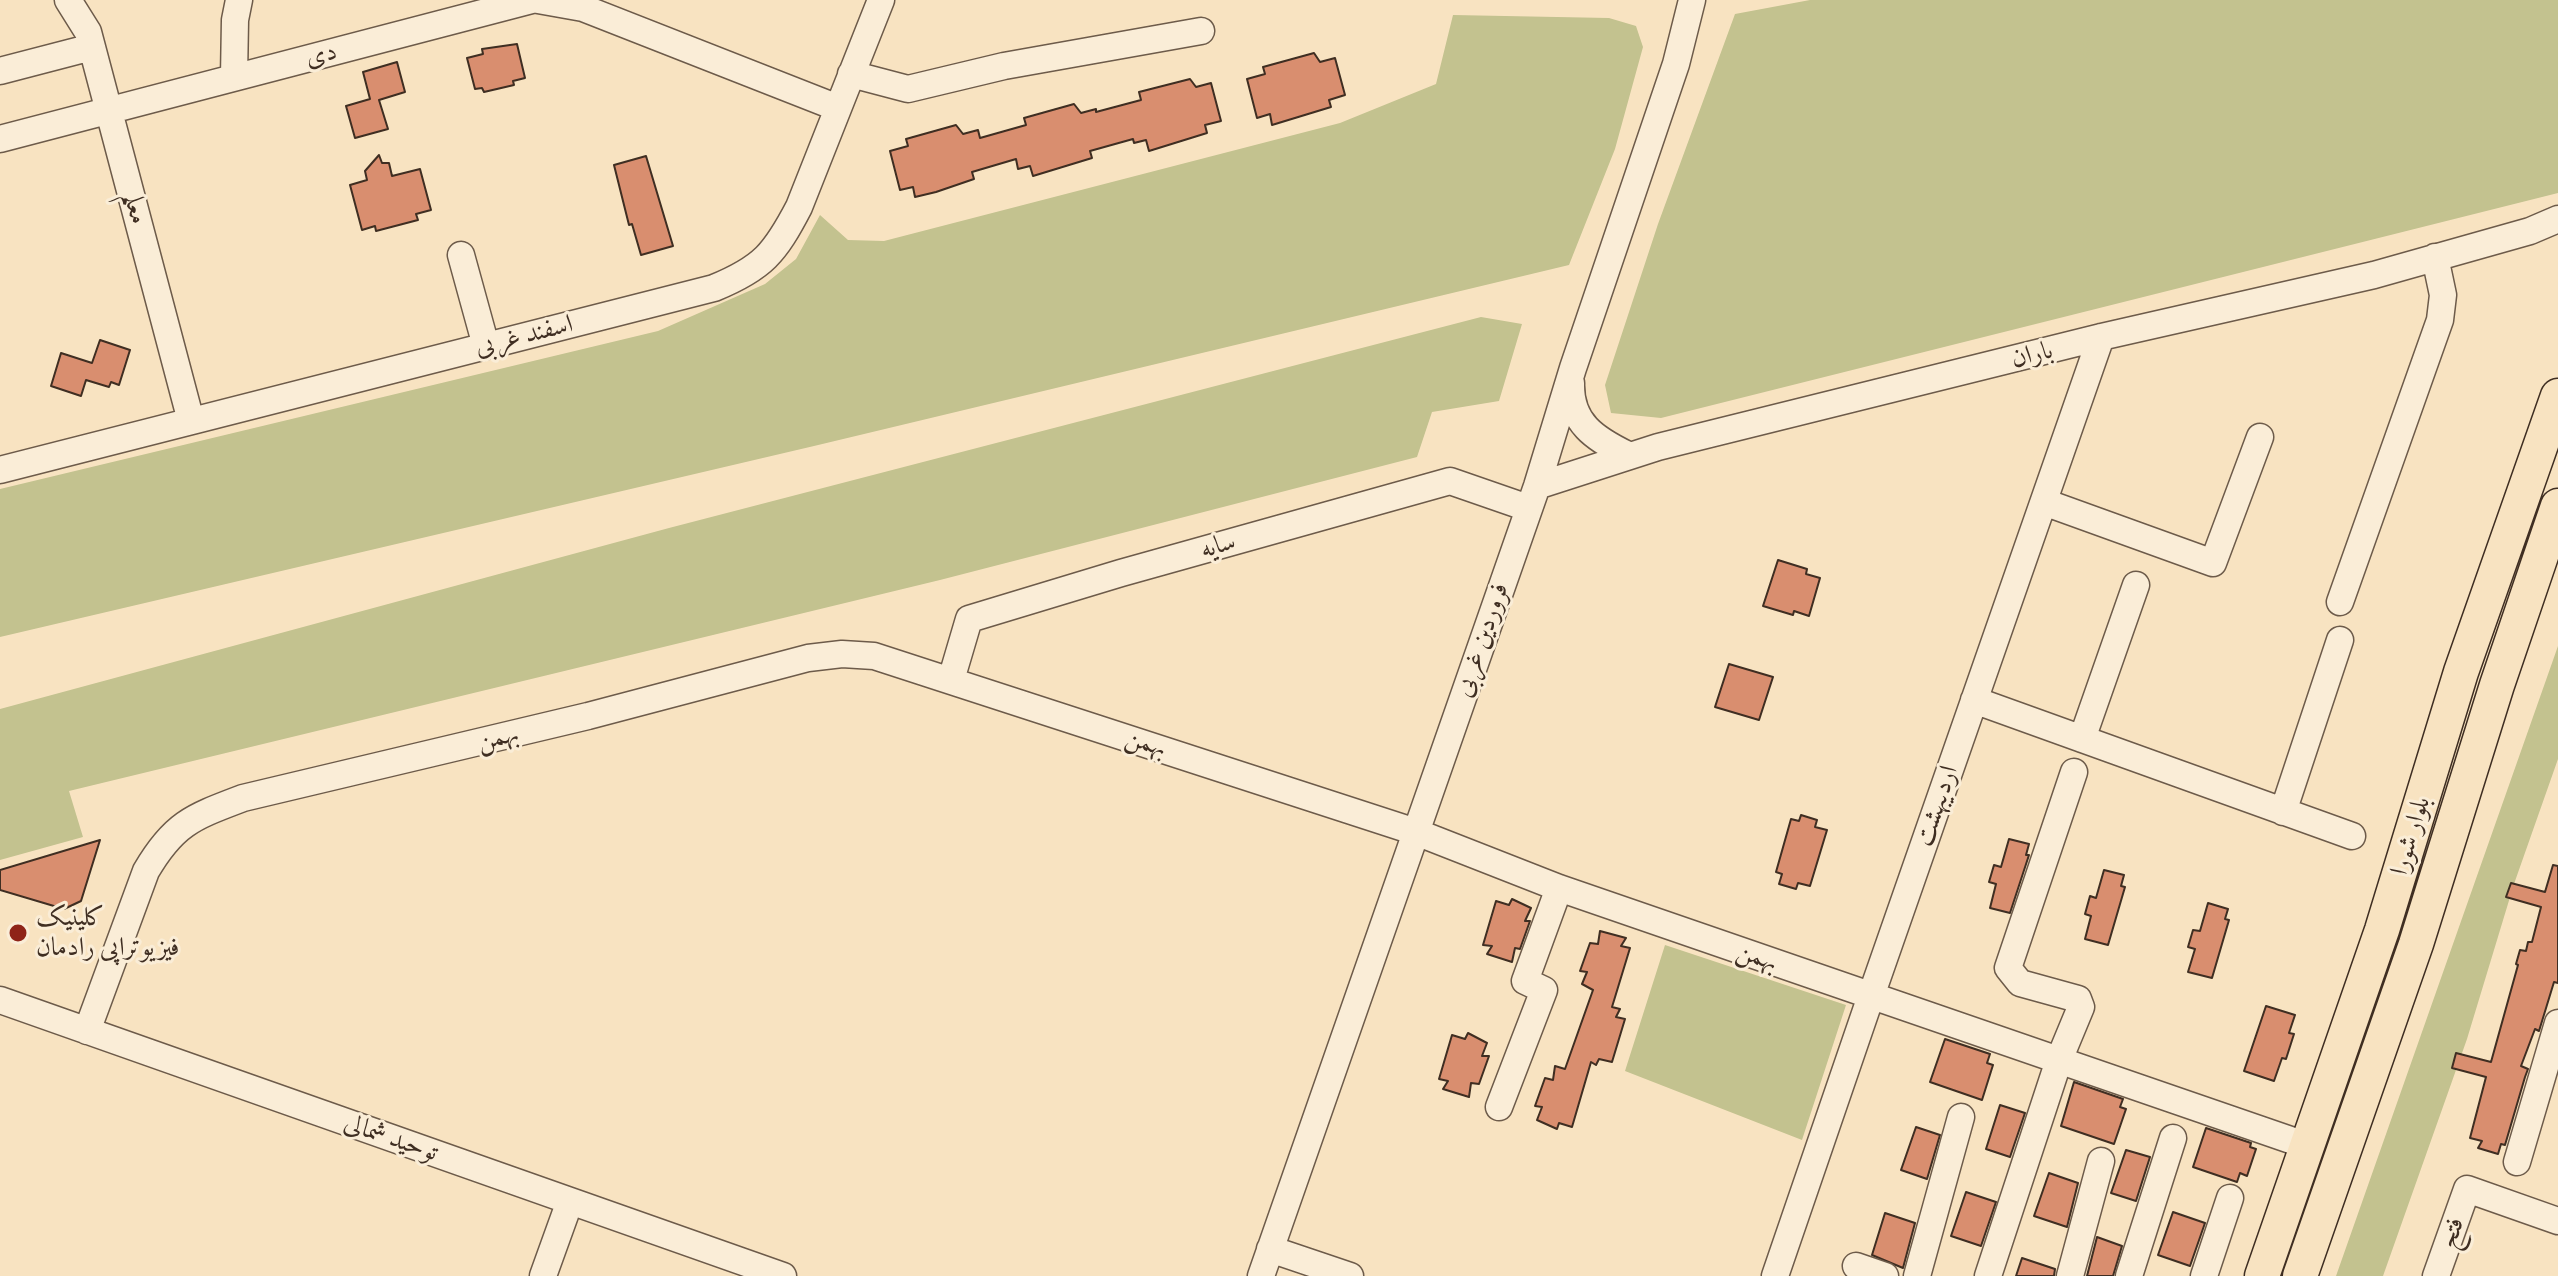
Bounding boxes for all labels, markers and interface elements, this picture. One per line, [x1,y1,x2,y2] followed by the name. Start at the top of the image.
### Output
[302,36,340,74] street label: دی
[116,188,154,228] street label: معلم
[472,309,576,363] street label: اسفند غربی
[2008,335,2056,375] street label: باران
[1197,526,1239,566] street label: سایه
[1448,579,1516,701] street label: فروردین غربی
[474,718,522,758] street label: بهمن
[1121,722,1171,764] street label: بهمن
[1909,761,1965,851] street label: اردیبهشت
[2384,793,2438,879] street label: بلوار شورا
[36,902,179,964] place label: کلینیک فیزیوتراپی رادمان
[7,922,29,944] marker: کلینیک فیزیوتراپی رادمان
[1732,935,1782,979] street label: بهمن
[340,1107,442,1169] street label: توحید شمالی
[2432,1213,2472,1253] street label: فتح

